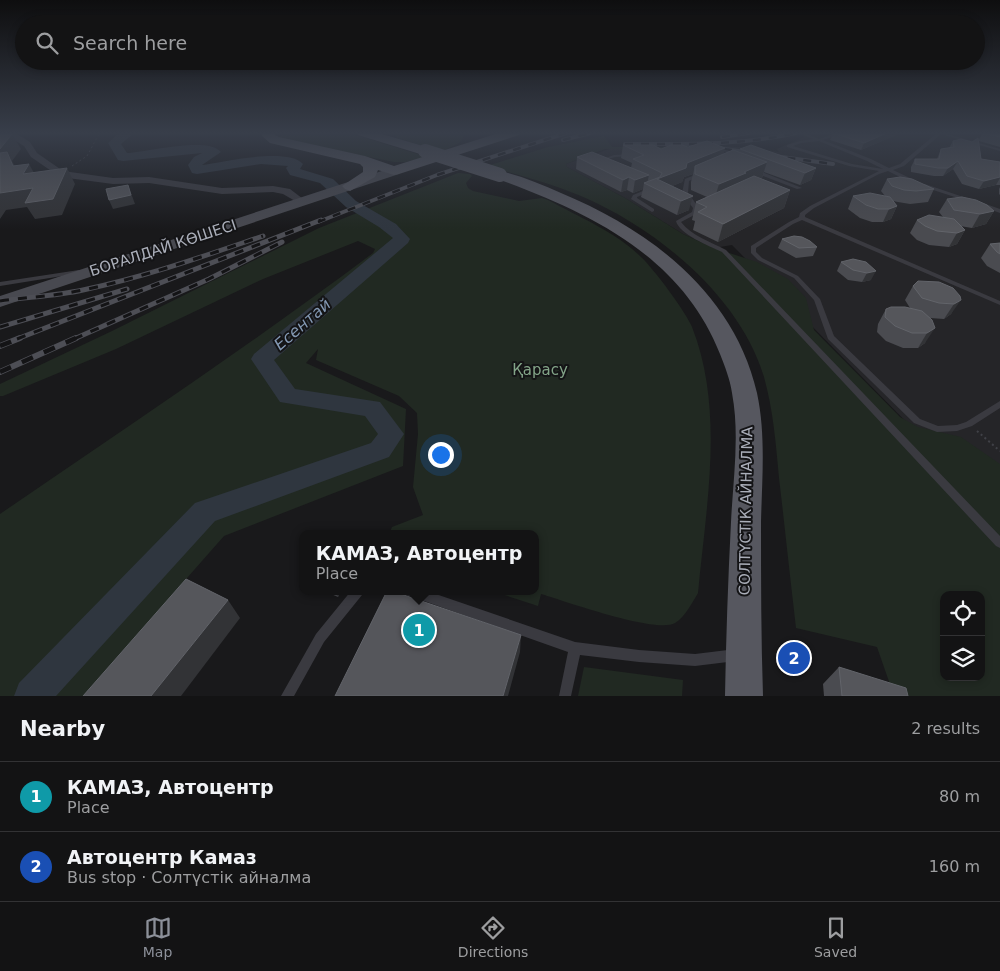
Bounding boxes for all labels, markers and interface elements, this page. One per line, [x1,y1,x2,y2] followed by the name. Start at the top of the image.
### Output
[15,15,985,70] search box
[33,29,61,57] icon: search
[73,32,187,54] text: Search here
[87,215,239,280] street label: БОРАЛДАЙ КӨШЕСІ
[270,295,334,354] water label: Есентай
[512,361,568,379] park label: Қарасу
[735,426,756,596] street label: СОЛТҮСТІК АЙНАЛМА
[428,442,454,468] your location
[299,530,539,595] popup
[316,542,522,564] text: КАМАЗ, Автоцентр
[316,564,358,583] text: Place
[940,591,985,681] map controls
[940,591,985,636] button: locate
[403,611,435,649] pin: 1
[940,636,985,681] button: layers
[778,639,810,677] pin: 2
[20,717,105,741] text: Nearby
[911,719,980,738] text: 2 results
[67,776,274,798] text: КАМАЗ, Автоцентр
[30,787,42,806] text: 1
[939,787,980,806] text: 80 m
[67,798,110,817] text: Place
[67,846,257,868] text: Автоцентр Камаз
[30,857,42,876] text: 2
[929,857,980,876] text: 160 m
[67,868,311,887] text: Bus stop · Солтүстік айналма
[143,914,172,960] tab: Map
[458,914,528,960] tab: Directions
[814,914,857,960] tab: Saved

